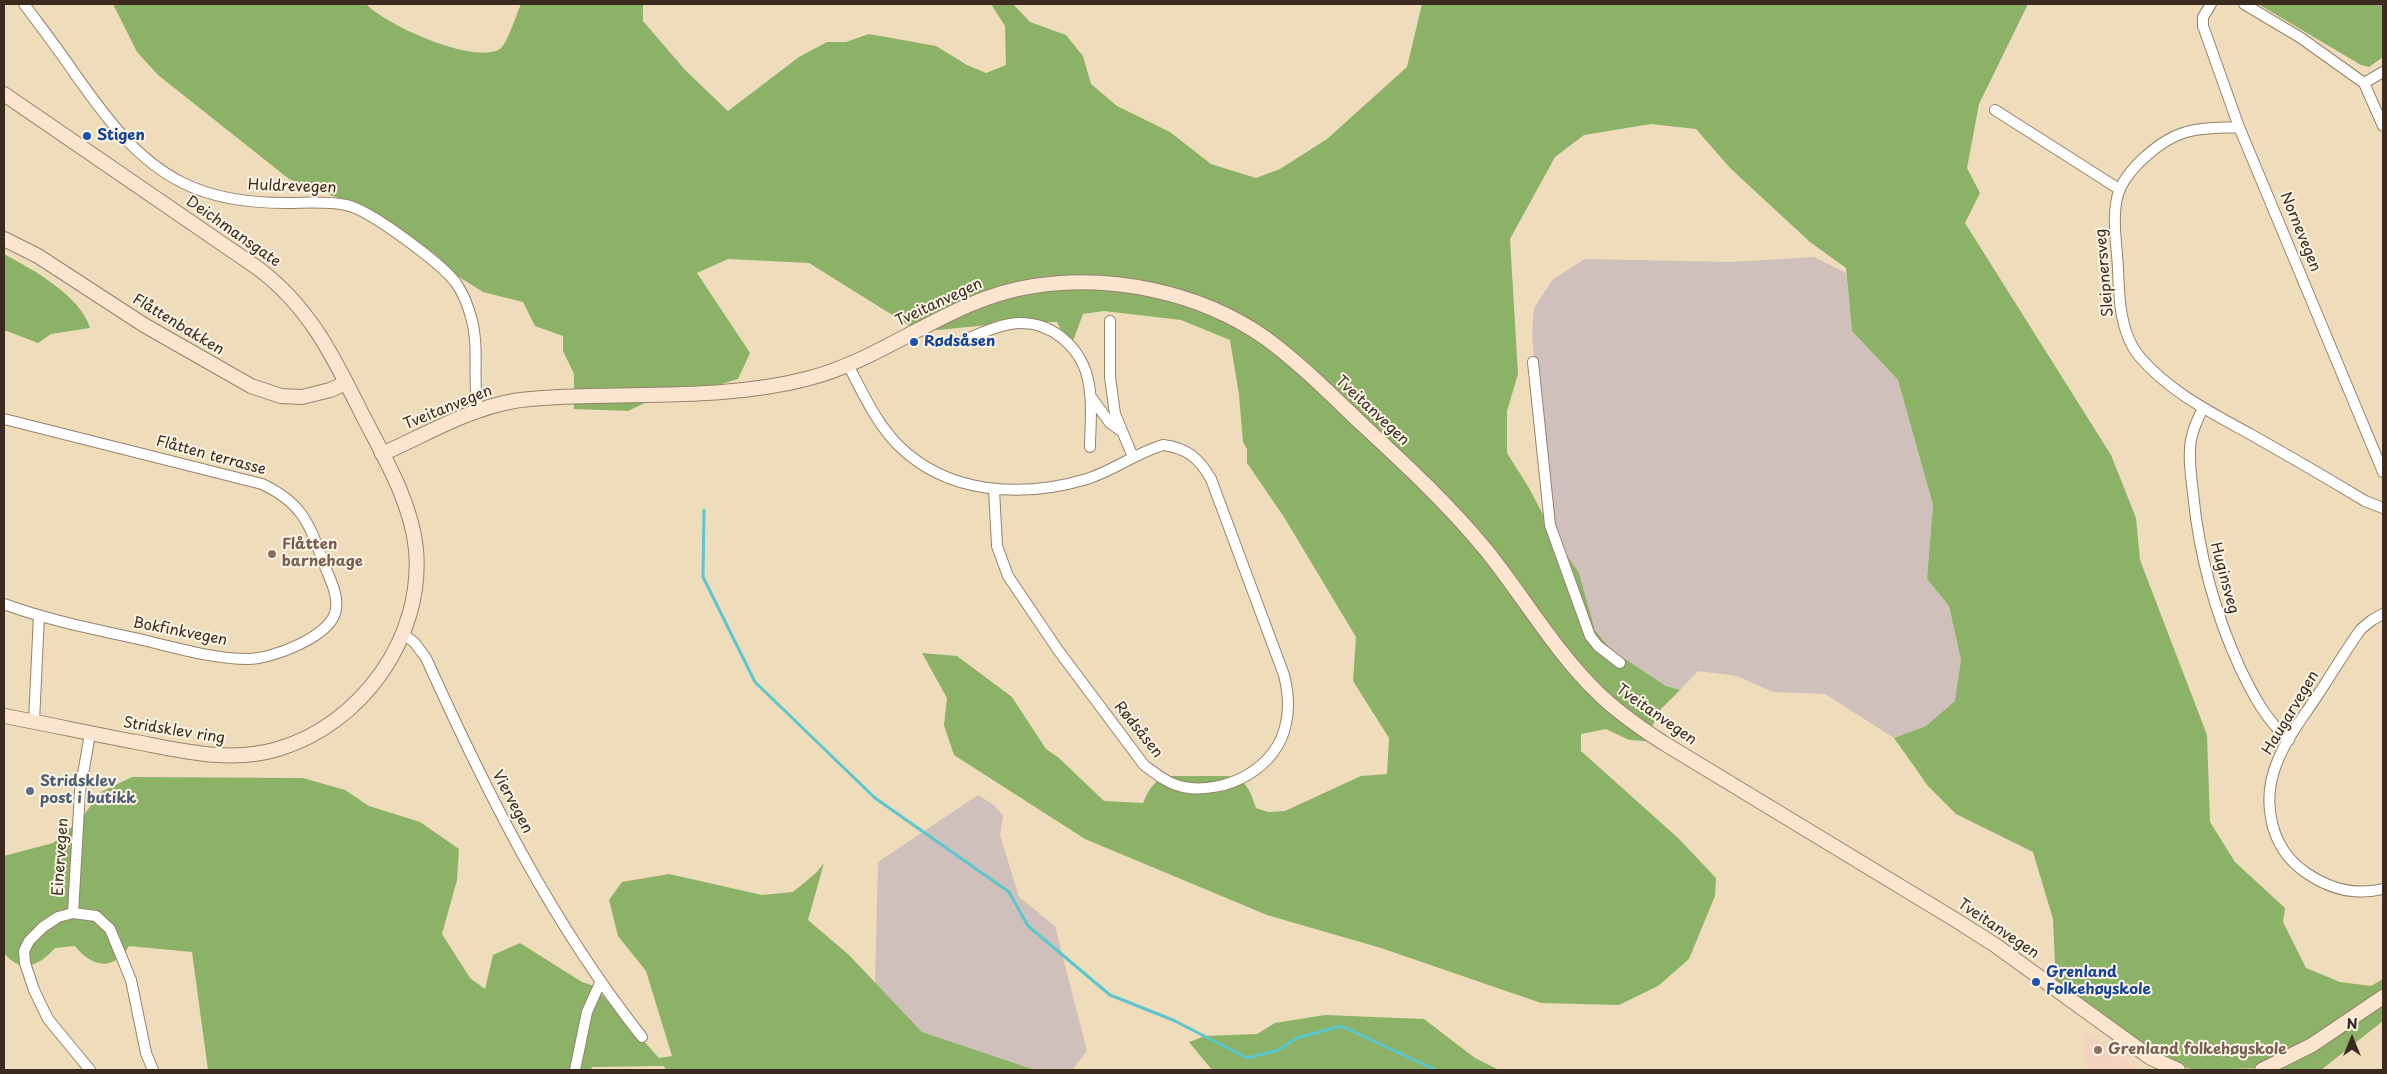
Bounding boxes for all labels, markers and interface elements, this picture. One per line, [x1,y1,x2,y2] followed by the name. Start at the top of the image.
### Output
[97,127,145,145] place label: Stigen
[81,130,93,142] marker: Stigen
[247,176,337,198] street label: Huldrevegen
[2276,189,2324,275] street label: Nornevegen
[182,193,284,271] street label: Deichmansgate
[2092,228,2118,318] street label: Sleipnersveg
[893,275,985,331] street label: Tveitanvegen
[129,291,227,359] street label: Flåttenbakken
[924,333,995,351] place label: Rødsåsen
[908,336,920,348] marker: Rødsåsen
[1332,372,1412,450] street label: Tveitanvegen
[401,382,495,434] street label: Tveitanvegen
[154,433,268,479] street label: Flåtten terrasse
[282,536,363,571] place label: Flåtten barnehage
[2206,540,2242,616] street label: Huginsveg
[266,548,278,560] marker: Flåtten barnehage
[131,614,229,650] street label: Bokfinkvegen
[2259,668,2323,758] street label: Haugarvegen
[1612,681,1700,749] street label: Tveitanvegen
[1110,698,1166,762] street label: Rødsåsen
[122,714,226,748] street label: Stridsklev ring
[488,767,536,837] street label: Viervegen
[40,773,137,808] place label: Stridsklev post i butikk
[24,785,36,797] marker: Stridsklev post i butikk
[49,817,73,897] street label: Einervegen
[1954,895,2042,963] street label: Tveitanvegen
[2046,964,2151,999] place label: Grenland Folkehøyskole
[2030,976,2042,988] marker: Grenland Folkehøyskole
[2346,1013,2358,1034] text: N
[2327,1014,2377,1064] north arrow
[2108,1041,2287,1059] place label: Grenland folkehøyskole
[2092,1044,2104,1056] marker: Grenland folkehøyskole

